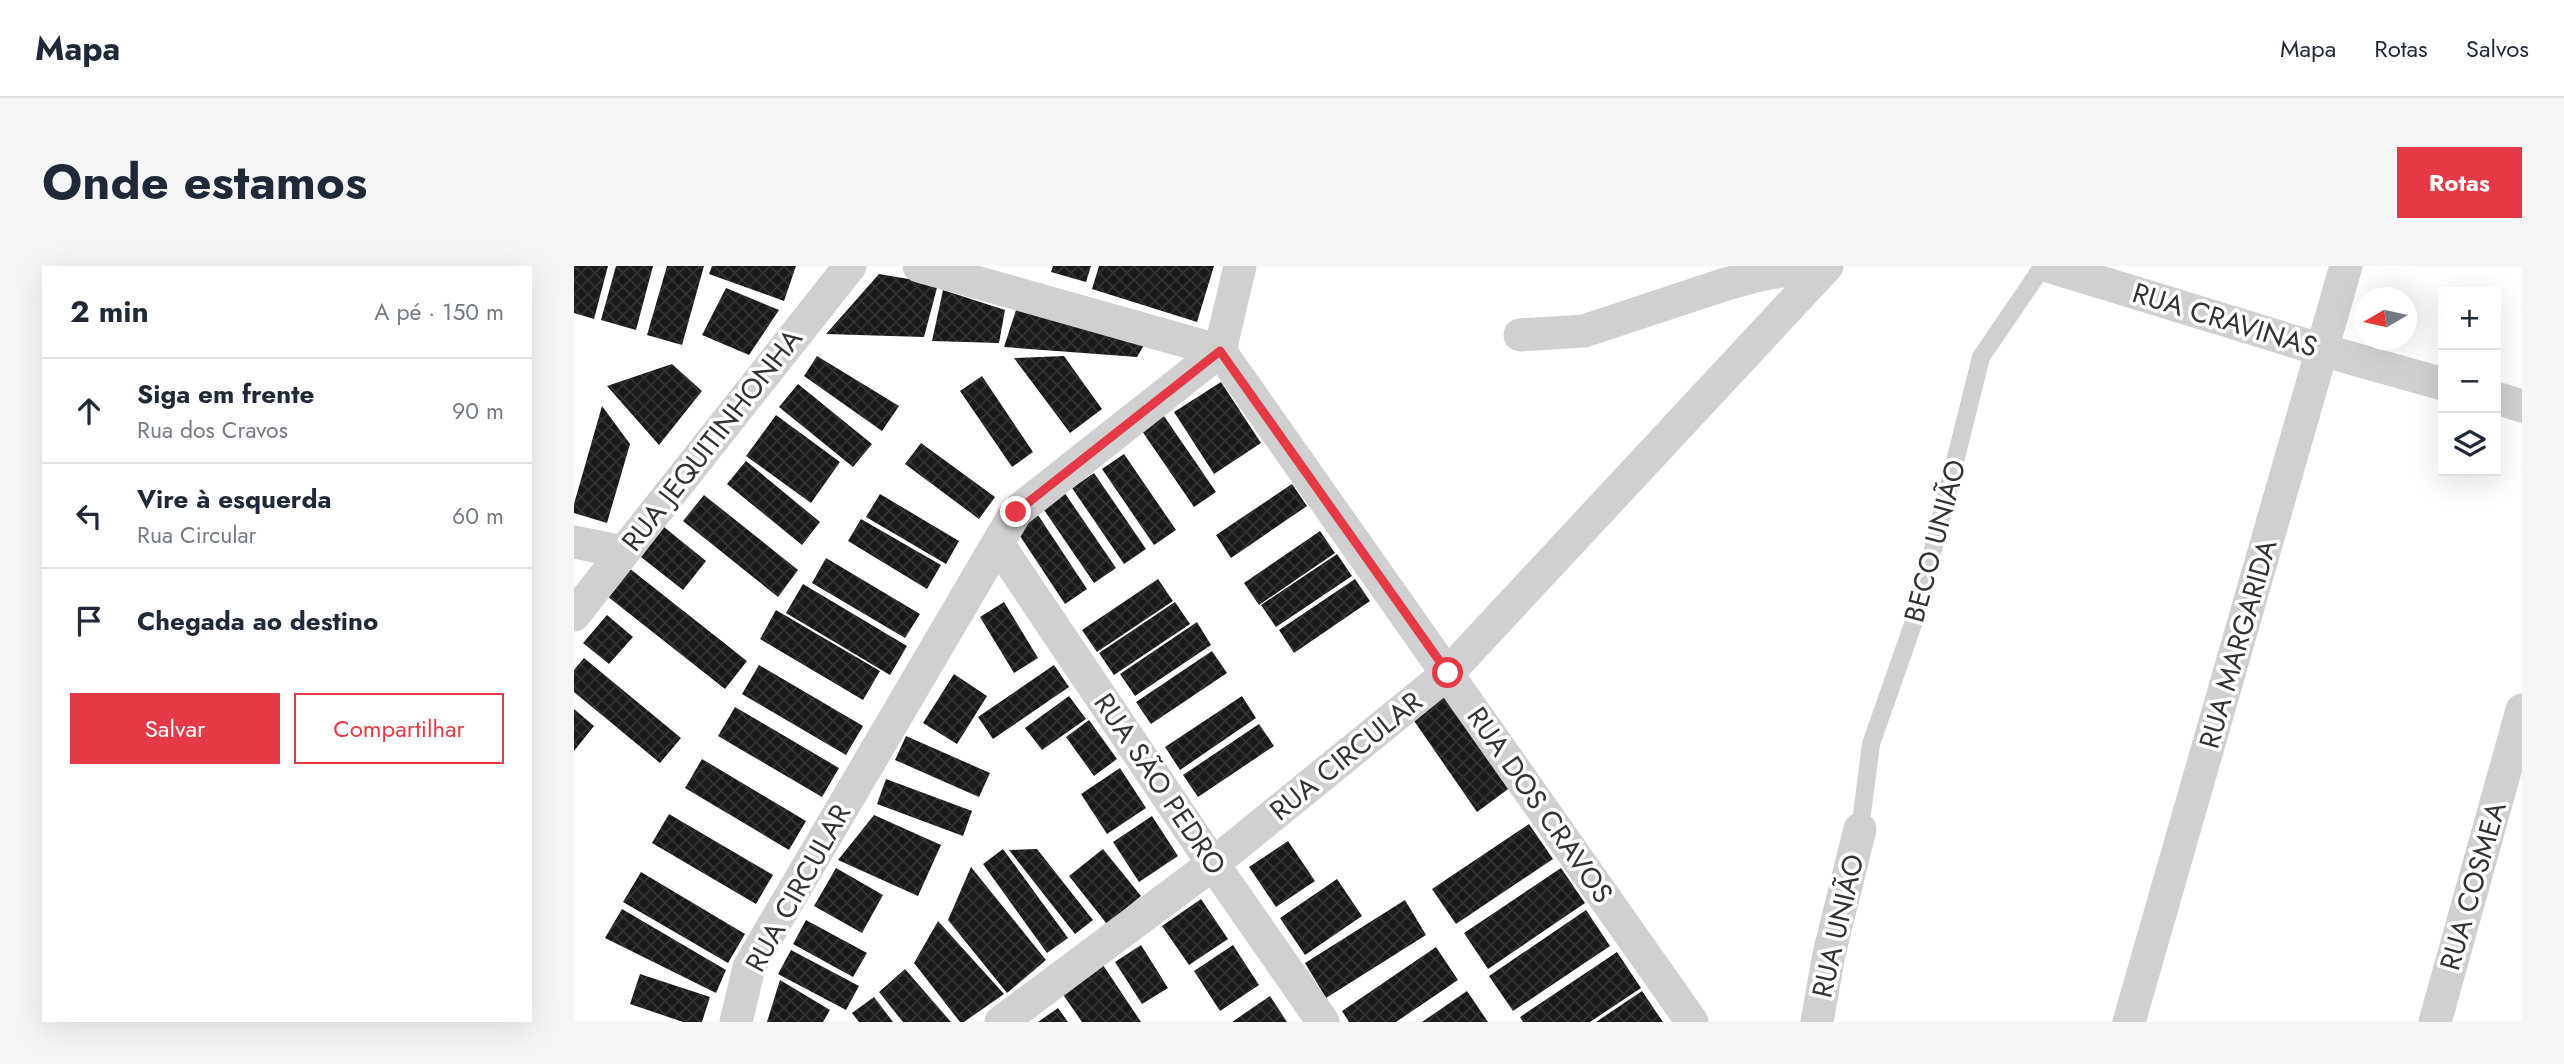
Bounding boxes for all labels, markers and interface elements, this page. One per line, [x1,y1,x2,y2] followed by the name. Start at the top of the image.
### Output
[35,25,120,72] text: Mapa
[2280,31,2336,66] text: Mapa
[2374,31,2428,66] text: Rotas
[2466,31,2529,66] text: Salvos
[42,147,367,217] text: Onde estamos
[2397,147,2522,218] button: Rotas
[2127,272,2323,368] street label: RUA CRAVINAS
[2354,287,2417,350] north arrow
[2438,287,2501,476] map controls
[2438,287,2501,350] button: +
[70,290,149,333] text: 2 min
[374,295,504,329] text: A pé · 150 m
[612,320,812,560] street label: RUA JEQUITINHONHA
[2438,350,2501,413] button: −
[137,375,314,413] text: Siga em frente
[70,392,108,430] icon: ahead
[452,394,504,428] text: 90 m
[137,413,288,447] text: Rua dos Cravos
[2438,413,2501,476] button: layers
[1894,455,1976,627] street label: BECO UNIÃO
[137,480,332,518] text: Vire à esquerda
[1000,496,1031,527] route end
[70,497,108,535] icon: left
[452,499,504,533] text: 60 m
[137,518,257,552] text: Rua Circular
[2189,534,2288,753] street label: RUA MARGARIDA
[70,602,108,640] icon: arrive
[137,602,378,640] text: Chegada ao destino
[1432,657,1463,688] route start
[1261,681,1431,830] street label: RUA CIRCULAR
[1084,685,1236,883] street label: RUA SÃO PEDRO
[70,693,280,764] button: Salvar
[294,693,504,764] button: Compartilhar
[1457,699,1623,911] street label: RUA DOS CRAVOS
[735,796,861,979] street label: RUA CIRCULAR
[2429,797,2517,975] street label: RUA COSMEA
[1802,850,1874,1002] street label: RUA UNIÃO

